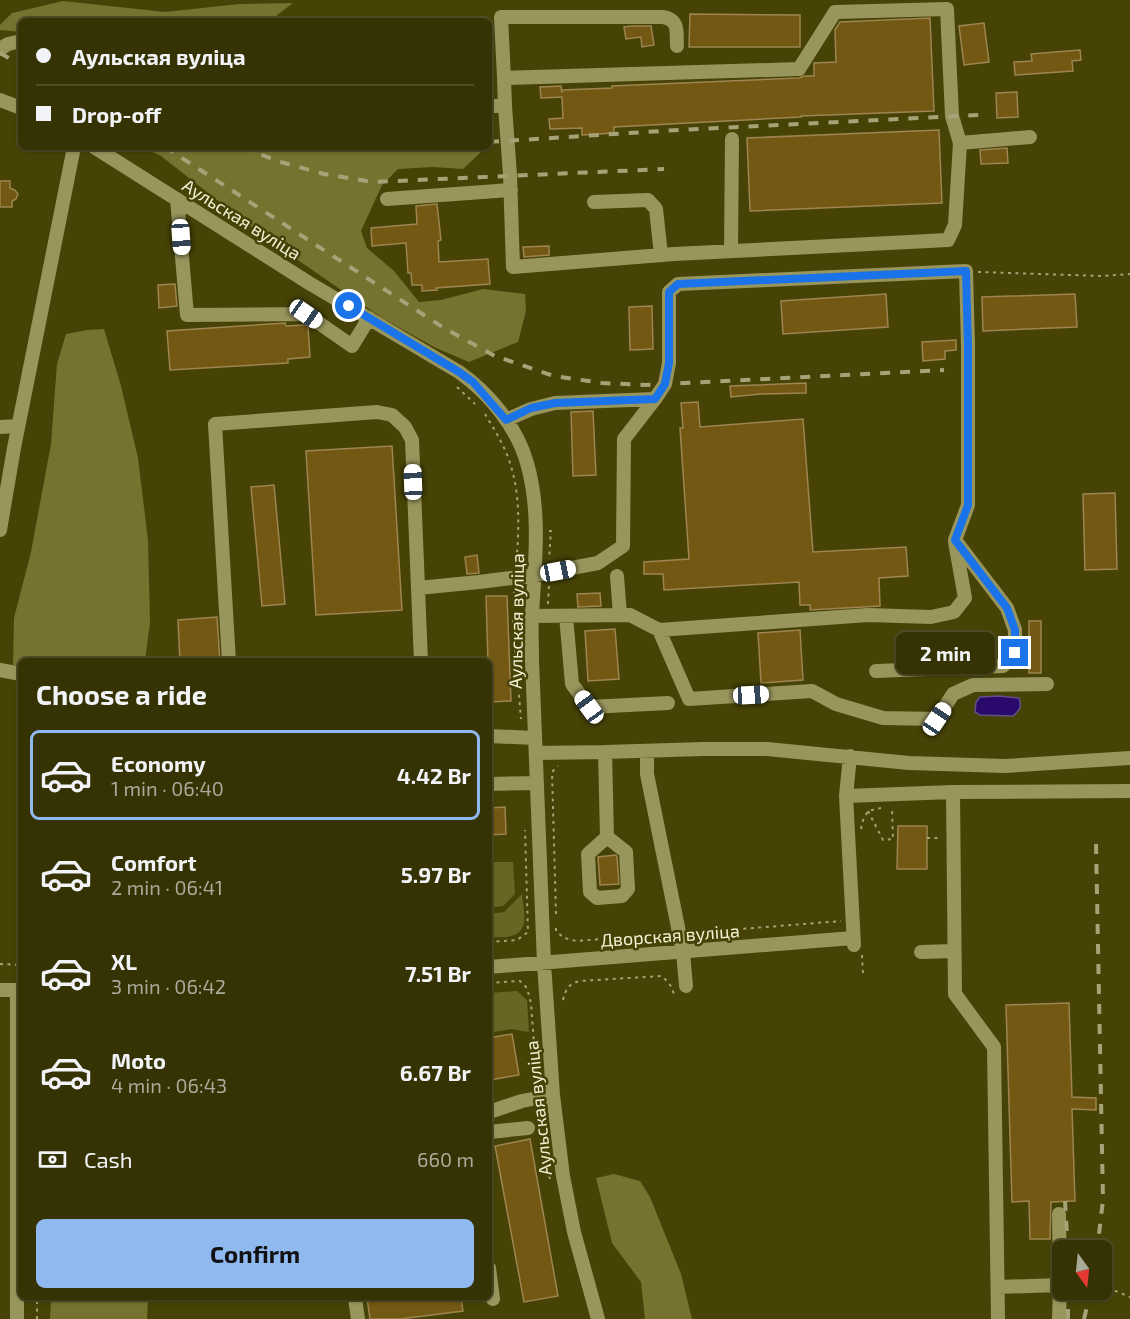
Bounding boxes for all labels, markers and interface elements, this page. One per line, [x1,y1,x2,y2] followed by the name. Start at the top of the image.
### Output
[72,43,246,69] text: Аульская вуліца
[72,101,161,127] text: Drop-off
[179,174,305,264] street label: Аульская вуліца
[171,218,191,256] car
[335,292,362,319] route start
[286,296,326,332] car
[403,464,423,500] car
[504,553,528,689] street label: Аульская вуліца
[539,559,577,583] car
[895,632,994,674] callout: 2 min
[1001,639,1028,666] route end
[920,641,971,665] text: 2 min
[36,678,207,710] text: Choose a ride
[733,685,769,705] car
[571,687,607,727] car
[919,699,955,739] car
[39,748,93,802] icon: car
[111,750,206,776] text: Economy
[397,762,471,788] text: 4.42 Br
[111,776,224,800] text: 1 min · 06:40
[39,847,93,901] icon: car
[111,849,196,875] text: Comfort
[401,861,471,887] text: 5.97 Br
[111,875,223,899] text: 2 min · 06:41
[600,919,740,951] street label: Дворская вуліца
[39,946,93,1000] icon: car
[111,948,137,974] text: XL
[405,960,471,986] text: 7.51 Br
[111,974,226,998] text: 3 min · 06:42
[520,1039,556,1177] street label: Аульская вуліца
[39,1045,93,1099] icon: car
[111,1047,166,1073] text: Moto
[400,1059,471,1085] text: 6.67 Br
[111,1073,227,1097] text: 4 min · 06:43
[36,1143,69,1176] icon: cash
[84,1146,133,1172] text: Cash
[417,1147,474,1171] text: 660 m
[36,1219,474,1288] button: Confirm
[1052,1240,1112,1300] north arrow
[1052,1240,1112,1300] map controls

